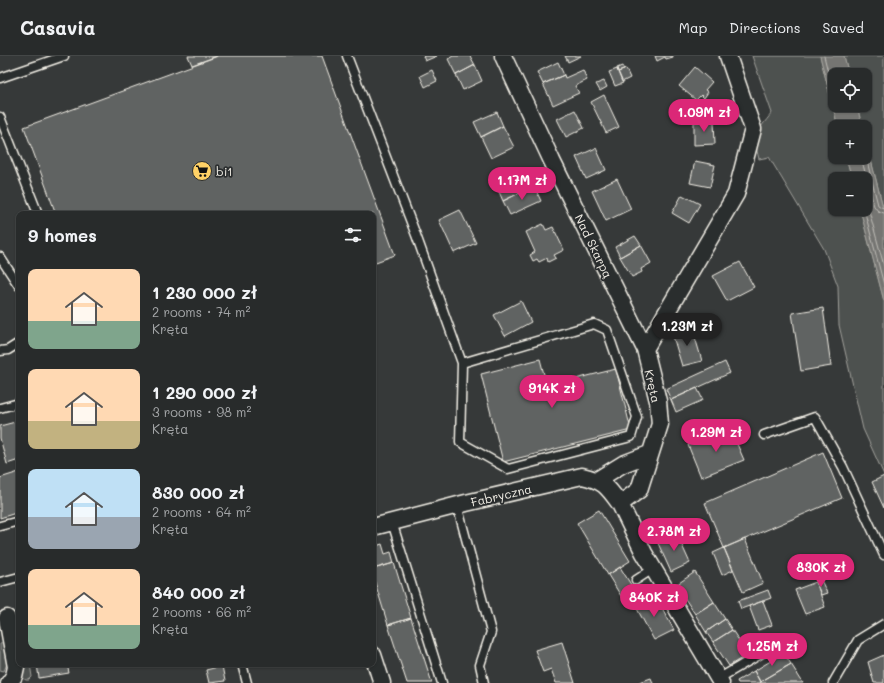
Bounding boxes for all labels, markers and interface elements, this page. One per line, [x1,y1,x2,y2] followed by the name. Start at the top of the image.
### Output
[20,15,95,40] text: Casavia
[679,18,707,37] text: Map
[729,18,800,37] text: Directions
[822,18,864,37] text: Saved
[828,68,872,216] map controls
[828,68,872,112] button: locate
[663,99,745,133] pin: 1.09M zł
[677,103,731,120] text: 1.09M zł
[828,120,872,164] button: +
[191,160,213,182] supermarket icon: bi1
[216,163,233,179] place label: bi1
[481,167,563,201] pin: 1.17M zł
[497,171,547,188] text: 1.17M zł
[828,172,872,216] button: −
[572,211,617,281] street label: Nad Skarpą
[28,224,97,246] text: 9 homes
[342,224,364,246] icon: filters
[152,281,257,303] text: 1 230 000 zł
[60,285,108,333] icon: home
[152,303,250,320] text: 2 rooms · 74 m²
[646,313,728,347] pin: 1.23M zł
[661,317,713,334] text: 1.23M zł
[152,320,188,337] text: Kręta
[641,368,665,404] street label: Kręta
[515,375,589,409] pin: 914K zł
[528,379,576,396] text: 914K zł
[152,381,257,403] text: 1 290 000 zł
[60,385,108,433] icon: home
[152,403,251,420] text: 3 rooms · 98 m²
[675,419,757,453] pin: 1.29M zł
[152,420,188,437] text: Kręta
[690,423,742,440] text: 1.29M zł
[469,480,533,510] street label: Fabryczna
[152,481,244,503] text: 830 000 zł
[60,485,108,533] icon: home
[152,503,251,520] text: 2 rooms · 64 m²
[633,518,715,552] pin: 2.78M zł
[152,520,188,537] text: Kręta
[647,522,701,539] text: 2.78M zł
[784,554,858,588] pin: 830K zł
[796,558,846,575] text: 830K zł
[152,581,245,603] text: 840 000 zł
[617,584,691,618] pin: 840K zł
[60,585,108,633] icon: home
[629,588,679,605] text: 840K zł
[152,603,251,620] text: 2 rooms · 66 m²
[152,620,188,637] text: Kręta
[731,633,813,667] pin: 1.25M zł
[746,637,798,654] text: 1.25M zł

